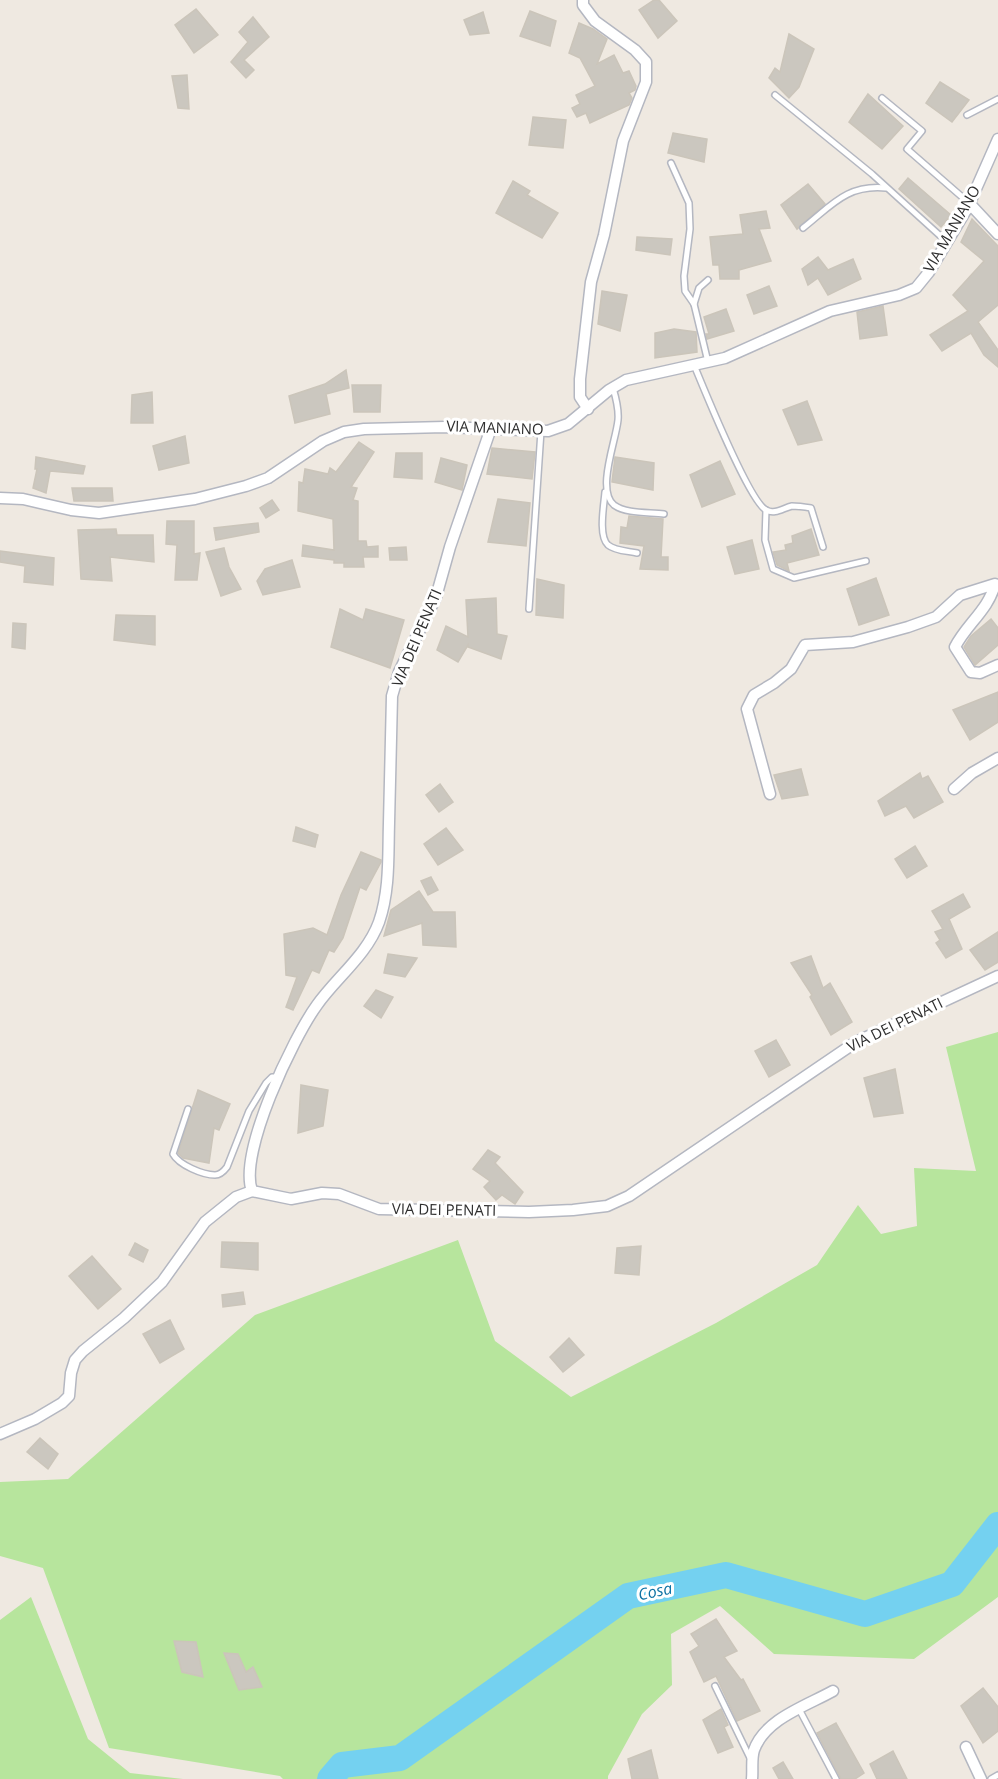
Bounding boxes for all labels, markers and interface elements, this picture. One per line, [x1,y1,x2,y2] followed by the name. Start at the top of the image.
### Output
[918,181,984,276] street label: VIA MANIANO
[446,415,544,439] street label: VIA MANIANO
[386,586,446,690] street label: VIA DEI PENATI
[843,992,946,1056] street label: VIA DEI PENATI
[392,1198,496,1220] street label: VIA DEI PENATI
[636,1577,674,1605] water label: Cosa

